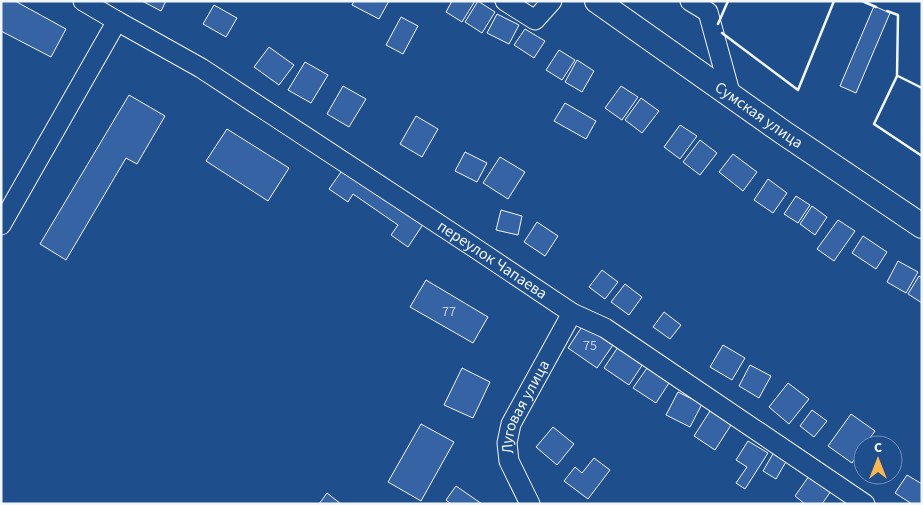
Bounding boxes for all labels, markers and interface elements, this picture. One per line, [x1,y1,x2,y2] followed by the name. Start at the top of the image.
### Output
[710,76,807,154] street label: Сумская улица
[433,215,552,304] street label: переулок Чапаева
[442,302,456,322] house number: 77
[583,336,597,356] house number: 75
[496,356,555,455] street label: Луговая улица
[853,435,903,485] north arrow
[874,438,882,458] text: С

